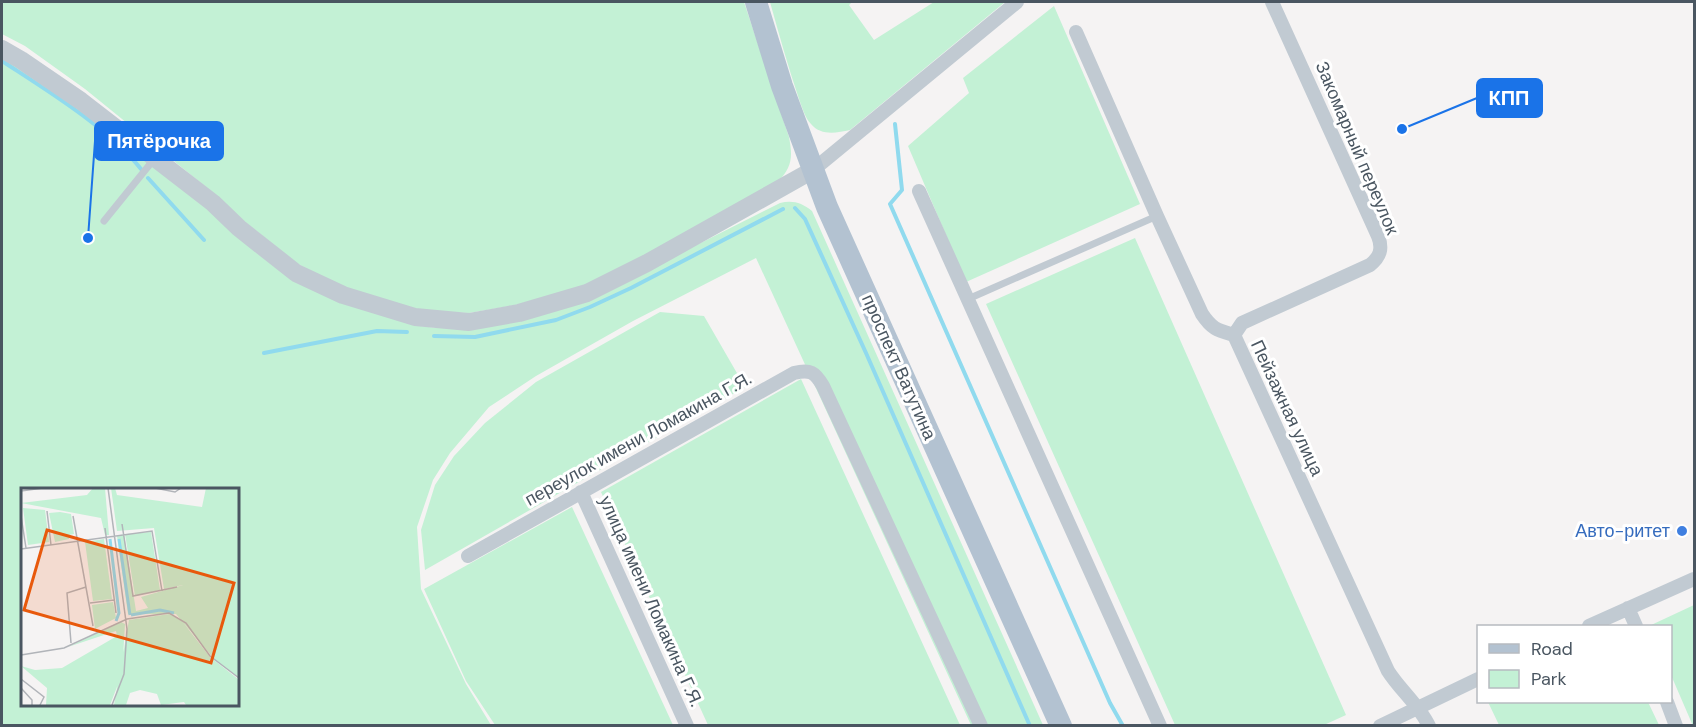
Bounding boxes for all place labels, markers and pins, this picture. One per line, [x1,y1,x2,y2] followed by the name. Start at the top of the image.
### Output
[1477,79,1542,117] callout: КПП
[95,122,223,160] callout: Пятёрочка
[1575,519,1670,543] place label: Авто-ритет
[1675,524,1689,538] marker: Авто-ритет

